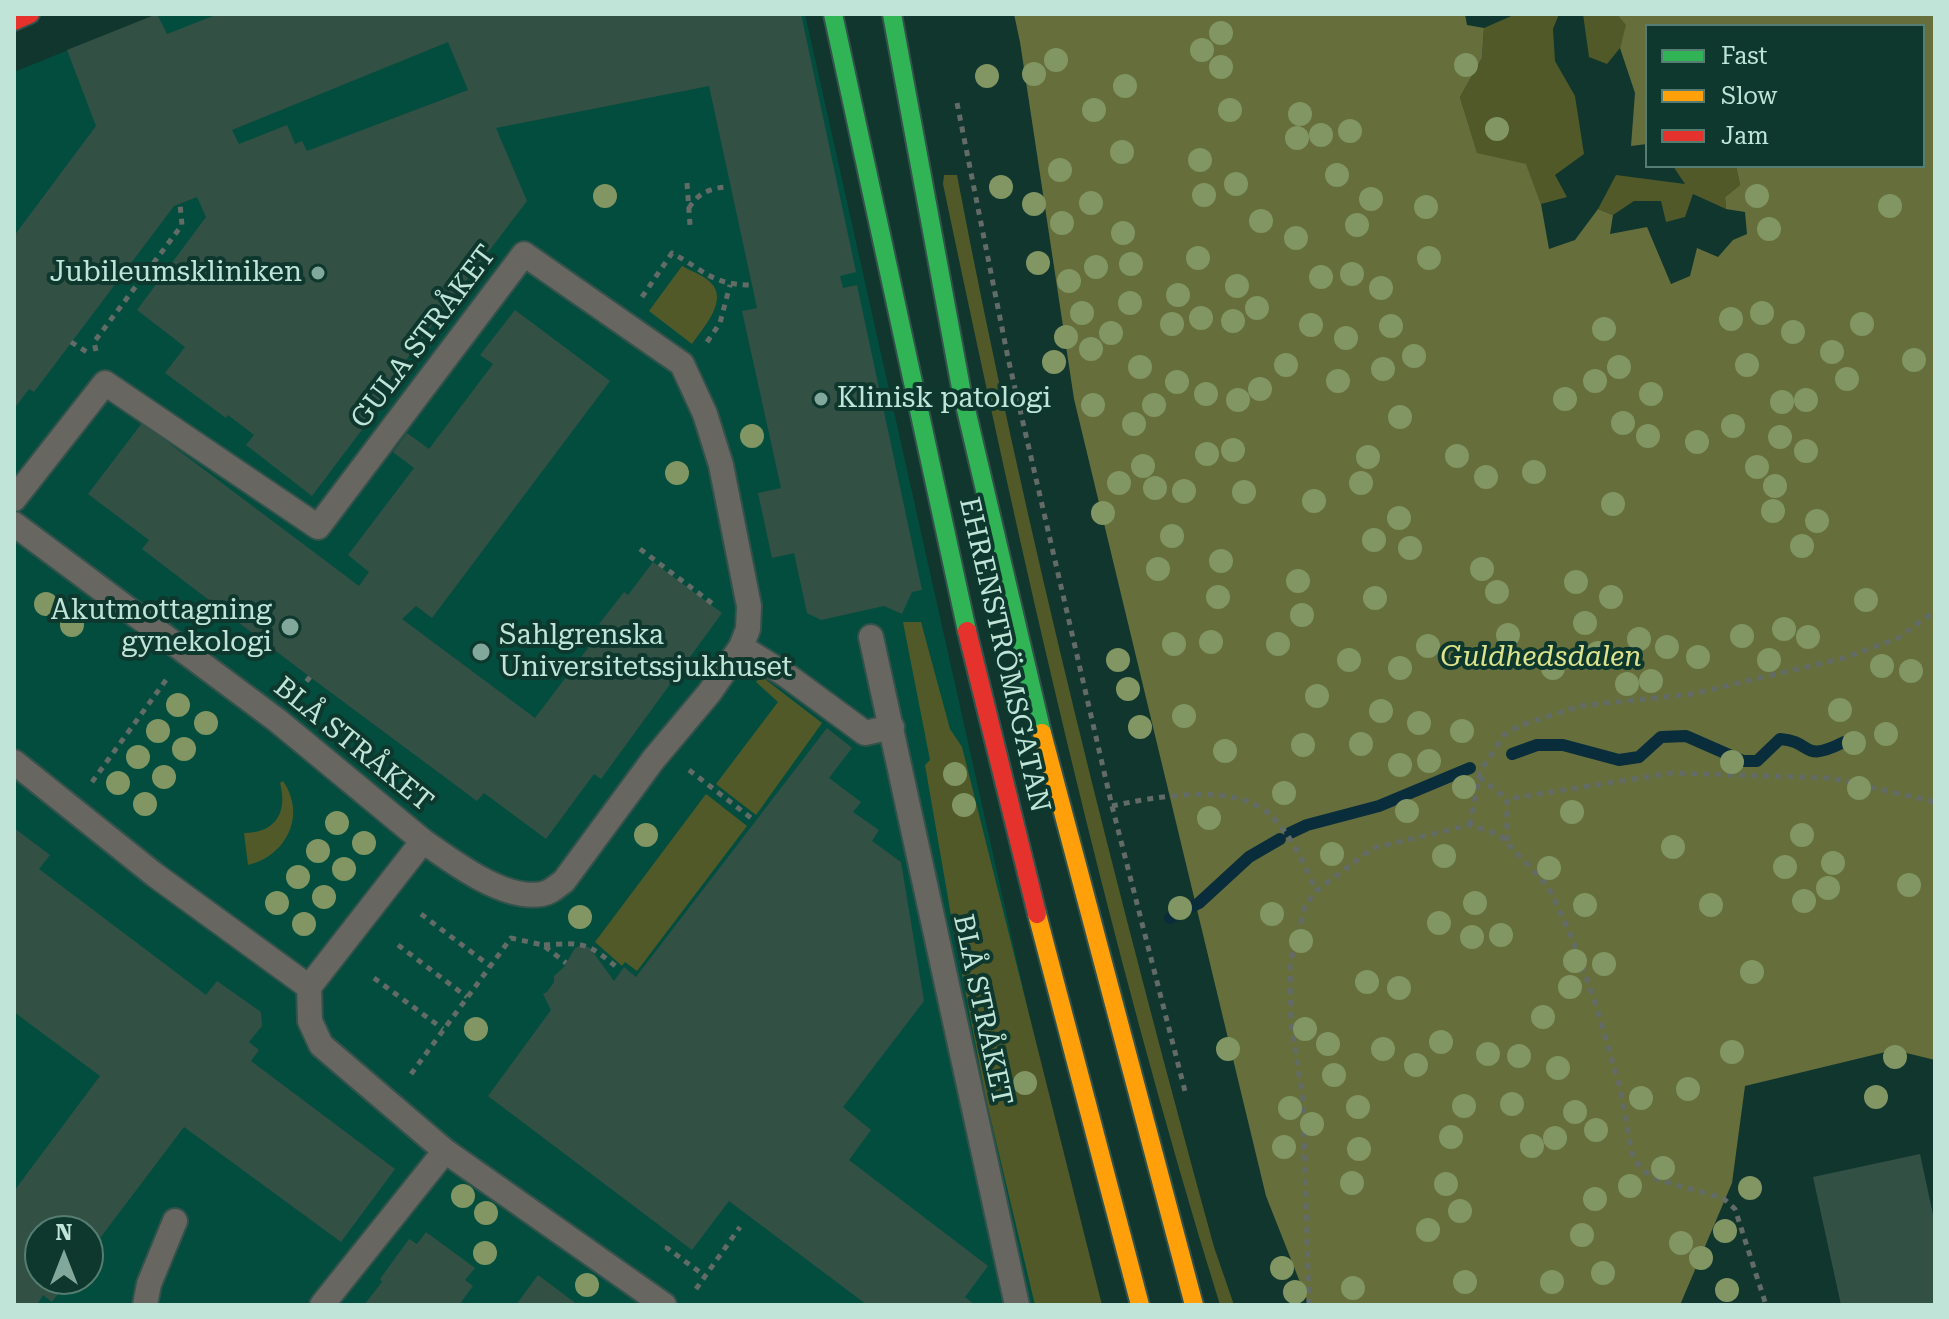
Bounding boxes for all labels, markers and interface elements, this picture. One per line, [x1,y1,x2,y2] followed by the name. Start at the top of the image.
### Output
[1645,24,1925,168] legend
[1721,42,1768,70] text: Fast
[1721,82,1777,110] text: Slow
[1721,122,1769,150] text: Jam
[344,239,504,435] street label: GULA STRÅKET
[50,256,302,290] place label: Jubileumskliniken
[309,264,327,282] marker: Jubileumskliniken
[837,382,1051,416] place label: Klinisk patologi
[812,390,830,408] marker: Klinisk patologi
[951,494,1057,816] street label: EHRENSTRÖMSGATAN
[51,594,272,660] place label: Akutmottagning gynekologi
[279,616,301,638] marker: Akutmottagning gynekologi
[499,619,792,685] place label: Sahlgrenska Universitetssjukhuset
[470,641,492,663] marker: Sahlgrenska Universitetssjukhuset
[1440,641,1642,675] park label: Guldhedsdalen
[267,671,439,819] street label: BLÅ STRÅKET
[945,911,1019,1109] street label: BLÅ STRÅKET
[24,1215,104,1295] north arrow
[56,1220,72,1245] text: N

